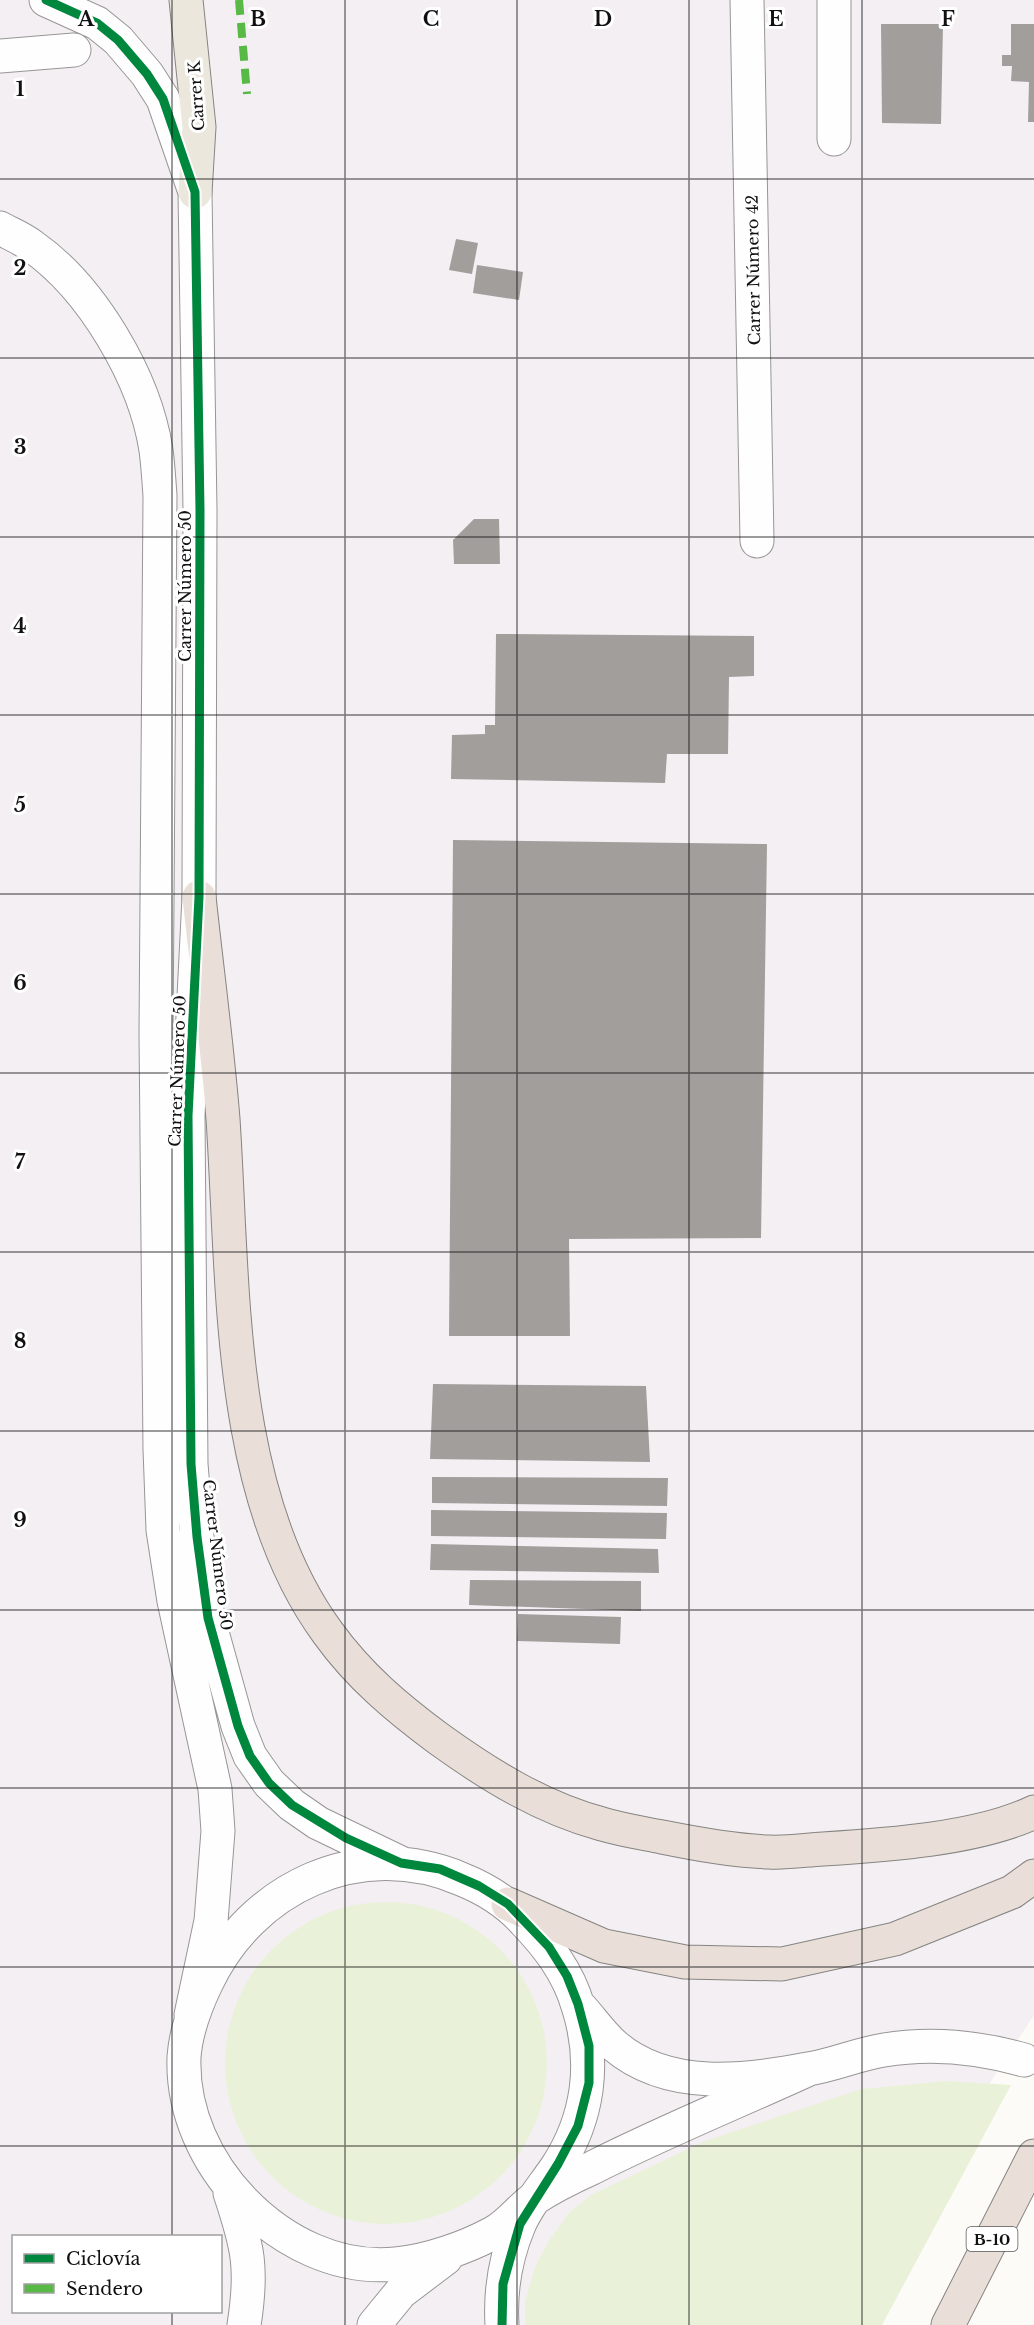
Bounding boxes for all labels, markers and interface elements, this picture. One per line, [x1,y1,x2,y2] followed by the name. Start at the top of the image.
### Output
[77,7,95,31] text: A
[250,7,266,31] text: B
[423,7,439,31] text: C
[594,7,612,31] text: D
[768,7,784,31] text: E
[941,7,955,31] text: F
[184,60,208,132] street label: Carrer K
[16,77,25,101] text: 1
[742,195,764,345] street label: Carrer Número 42
[13,256,27,280] text: 2
[14,435,26,459] text: 3
[175,510,195,662] street label: Carrer Número 50
[13,614,27,638] text: 4
[14,793,26,817] text: 5
[13,971,27,995] text: 6
[164,995,190,1147] street label: Carrer Número 50
[15,1150,26,1174] text: 7
[14,1329,26,1353] text: 8
[199,1478,237,1632] street label: Carrer Número 50
[13,1508,27,1532] text: 9
[966,2227,1018,2251] road number: B-10
[12,2235,222,2313] legend
[66,2248,141,2270] text: Ciclovía
[66,2278,143,2300] text: Sendero

